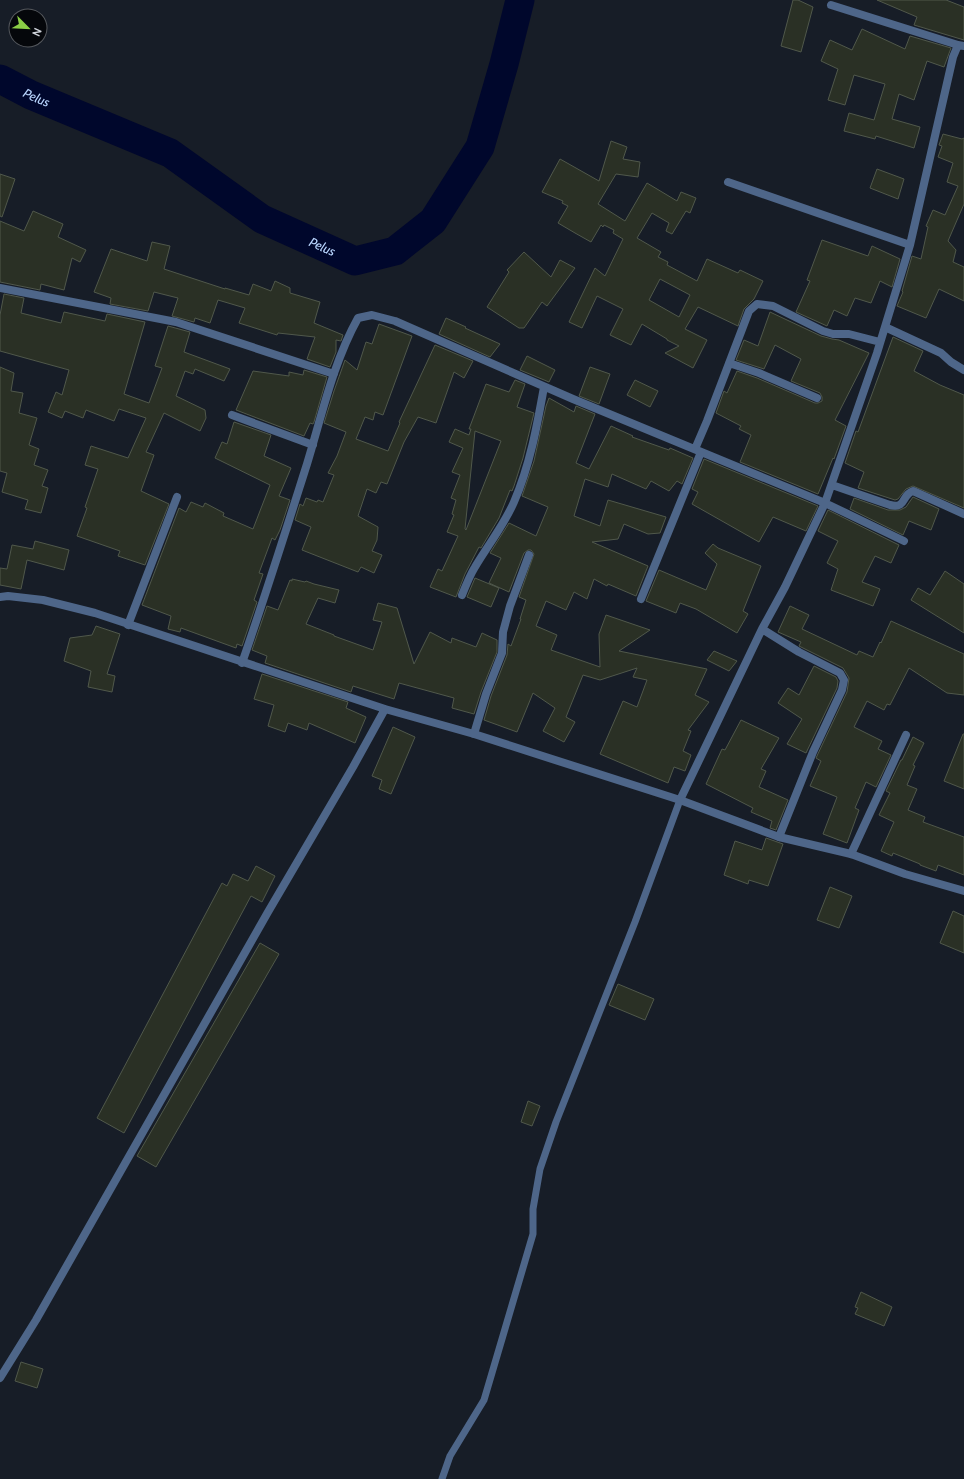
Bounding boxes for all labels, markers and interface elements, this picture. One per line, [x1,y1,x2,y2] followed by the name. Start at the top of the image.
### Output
[8,8,48,48] north arrow
[29,26,45,38] text: N
[21,84,52,110] water label: Pelus
[307,233,338,259] water label: Pelus

